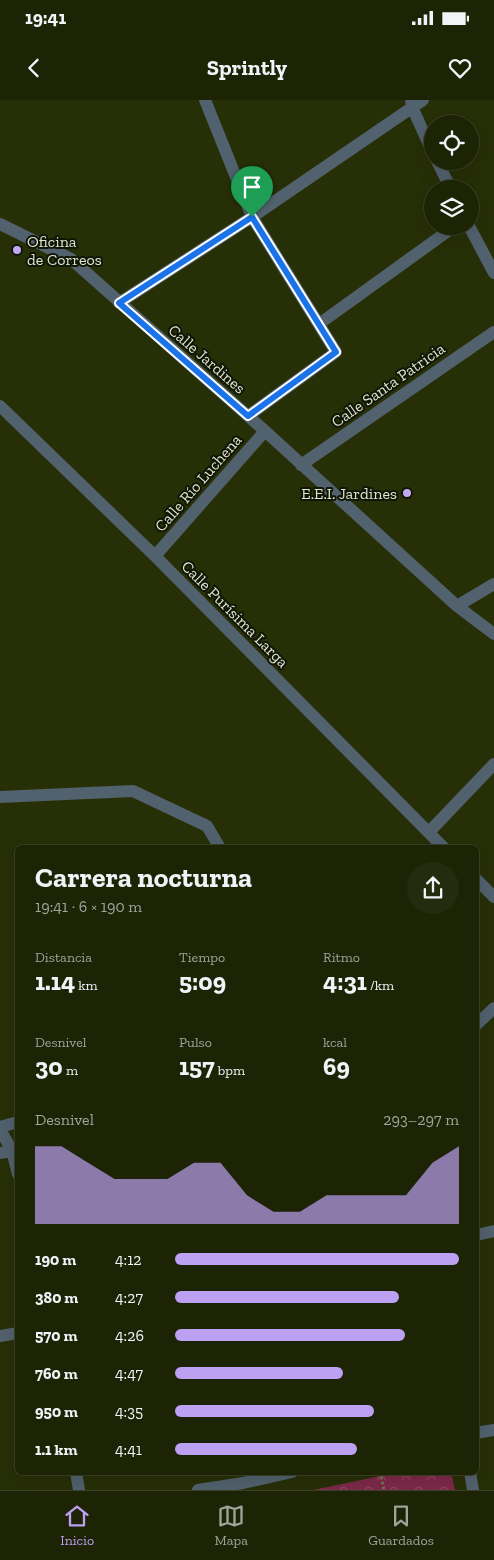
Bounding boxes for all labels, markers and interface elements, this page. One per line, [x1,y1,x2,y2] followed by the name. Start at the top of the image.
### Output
[25,6,66,29] text: 19:41
[20,54,48,82] icon: back
[207,54,287,81] text: Sprintly
[446,54,474,82] icon: heart
[424,115,479,235] map controls
[424,115,479,170] button: locate
[231,166,273,217] pin
[238,173,266,201] icon: arrive
[424,180,479,235] button: layers
[27,232,102,269] place label: Oficina de Correos
[11,244,23,256] marker: Oficina de Correos
[165,320,249,398] street label: Calle Jardines
[328,339,449,431] street label: Calle Santa Patricia
[151,430,245,535] street label: Calle Río Luchena
[301,484,397,503] place label: E.E.I. Jardines
[401,487,413,499] marker: E.E.I. Jardines
[178,557,293,672] street label: Calle Purísima Larga
[35,861,252,894] text: Carrera nocturna
[407,862,459,914] button: share
[35,897,142,916] text: 19:41 · 6 × 190 m
[35,949,92,966] text: Distancia
[179,949,225,966] text: Tiempo
[323,949,360,966] text: Ritmo
[35,966,75,996] text: 1.14
[179,966,226,996] text: 5:09
[323,966,367,996] text: 4:31
[75,977,98,994] text: km
[367,977,394,994] text: /km
[35,1034,87,1051] text: Desnivel
[179,1034,212,1051] text: Pulso
[323,1034,347,1051] text: kcal
[35,1051,63,1081] text: 30
[179,1051,215,1081] text: 157
[323,1051,350,1081] text: 69
[63,1062,78,1079] text: m
[215,1062,245,1079] text: bpm
[35,1110,94,1129] text: Desnivel
[383,1110,459,1129] text: 293–297 m
[35,1250,76,1269] text: 190 m
[115,1250,142,1269] text: 4:12
[35,1288,78,1307] text: 380 m
[115,1288,143,1307] text: 4:27
[35,1326,78,1345] text: 570 m
[115,1326,144,1345] text: 4:26
[35,1364,78,1383] text: 760 m
[115,1364,143,1383] text: 4:47
[35,1402,78,1421] text: 950 m
[115,1402,143,1421] text: 4:35
[35,1440,77,1459] text: 1.1 km
[115,1440,142,1459] text: 4:41
[60,1502,94,1549] tab: Inicio
[214,1502,248,1549] tab: Mapa
[368,1502,434,1549] tab: Guardados

